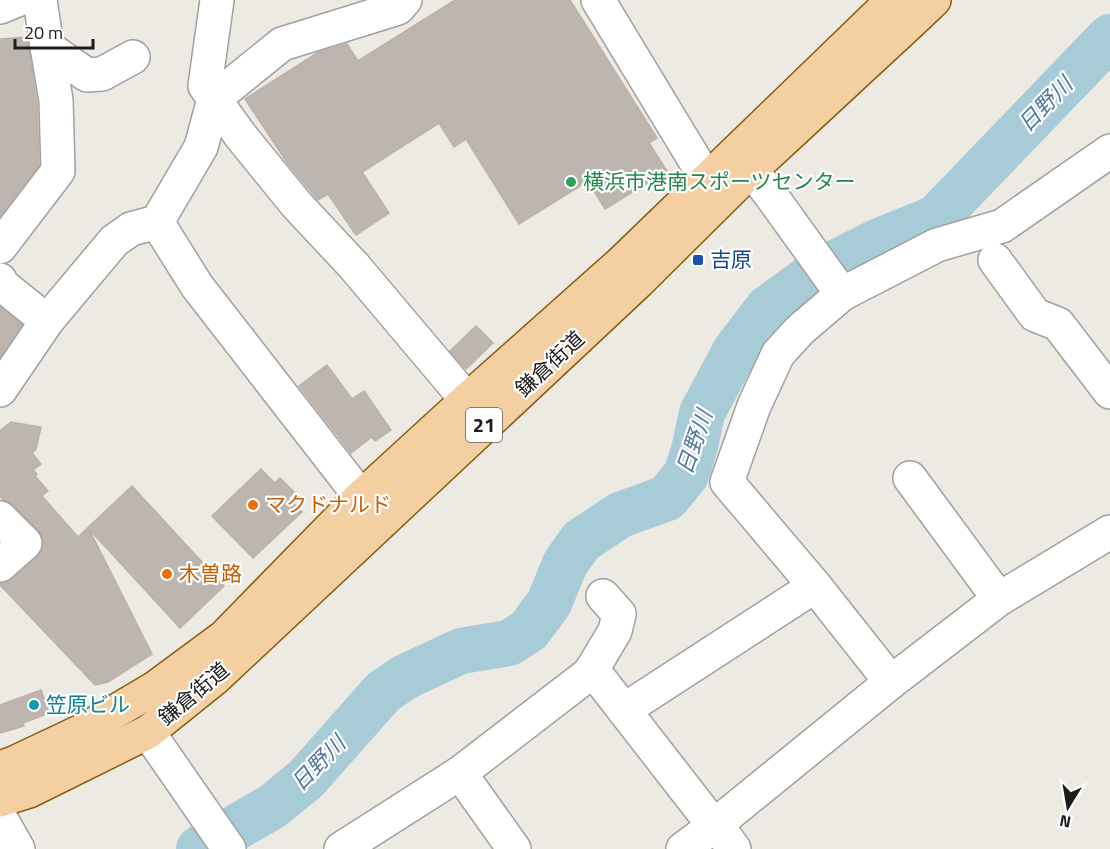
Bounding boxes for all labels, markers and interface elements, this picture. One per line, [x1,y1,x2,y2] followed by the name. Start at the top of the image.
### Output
[15,12,93,50] scale bar
[24,19,63,46] text: 20 m
[1010,67,1082,140] water label: 日野川
[583,165,856,197] place label: 横浜市港南スポーツセンター
[564,175,578,189] marker: 横浜市港南スポーツセンター
[710,243,752,275] place label: 吉原
[691,253,705,267] marker: 吉原
[508,323,591,404] street label: 鎌倉街道
[667,403,721,479] water label: 日野川
[466,408,502,442] road number: 21
[265,488,391,520] place label: マクドナルド
[246,498,260,512] marker: マクドナルド
[179,557,242,589] place label: 木曽路
[160,567,174,581] marker: 木曽路
[151,654,236,732] street label: 鎌倉街道
[46,688,130,720] place label: 笠原ビル
[27,698,41,712] marker: 笠原ビル
[283,726,355,799] water label: 日野川
[1038,777,1098,837] north arrow
[1057,809,1073,835] text: N

